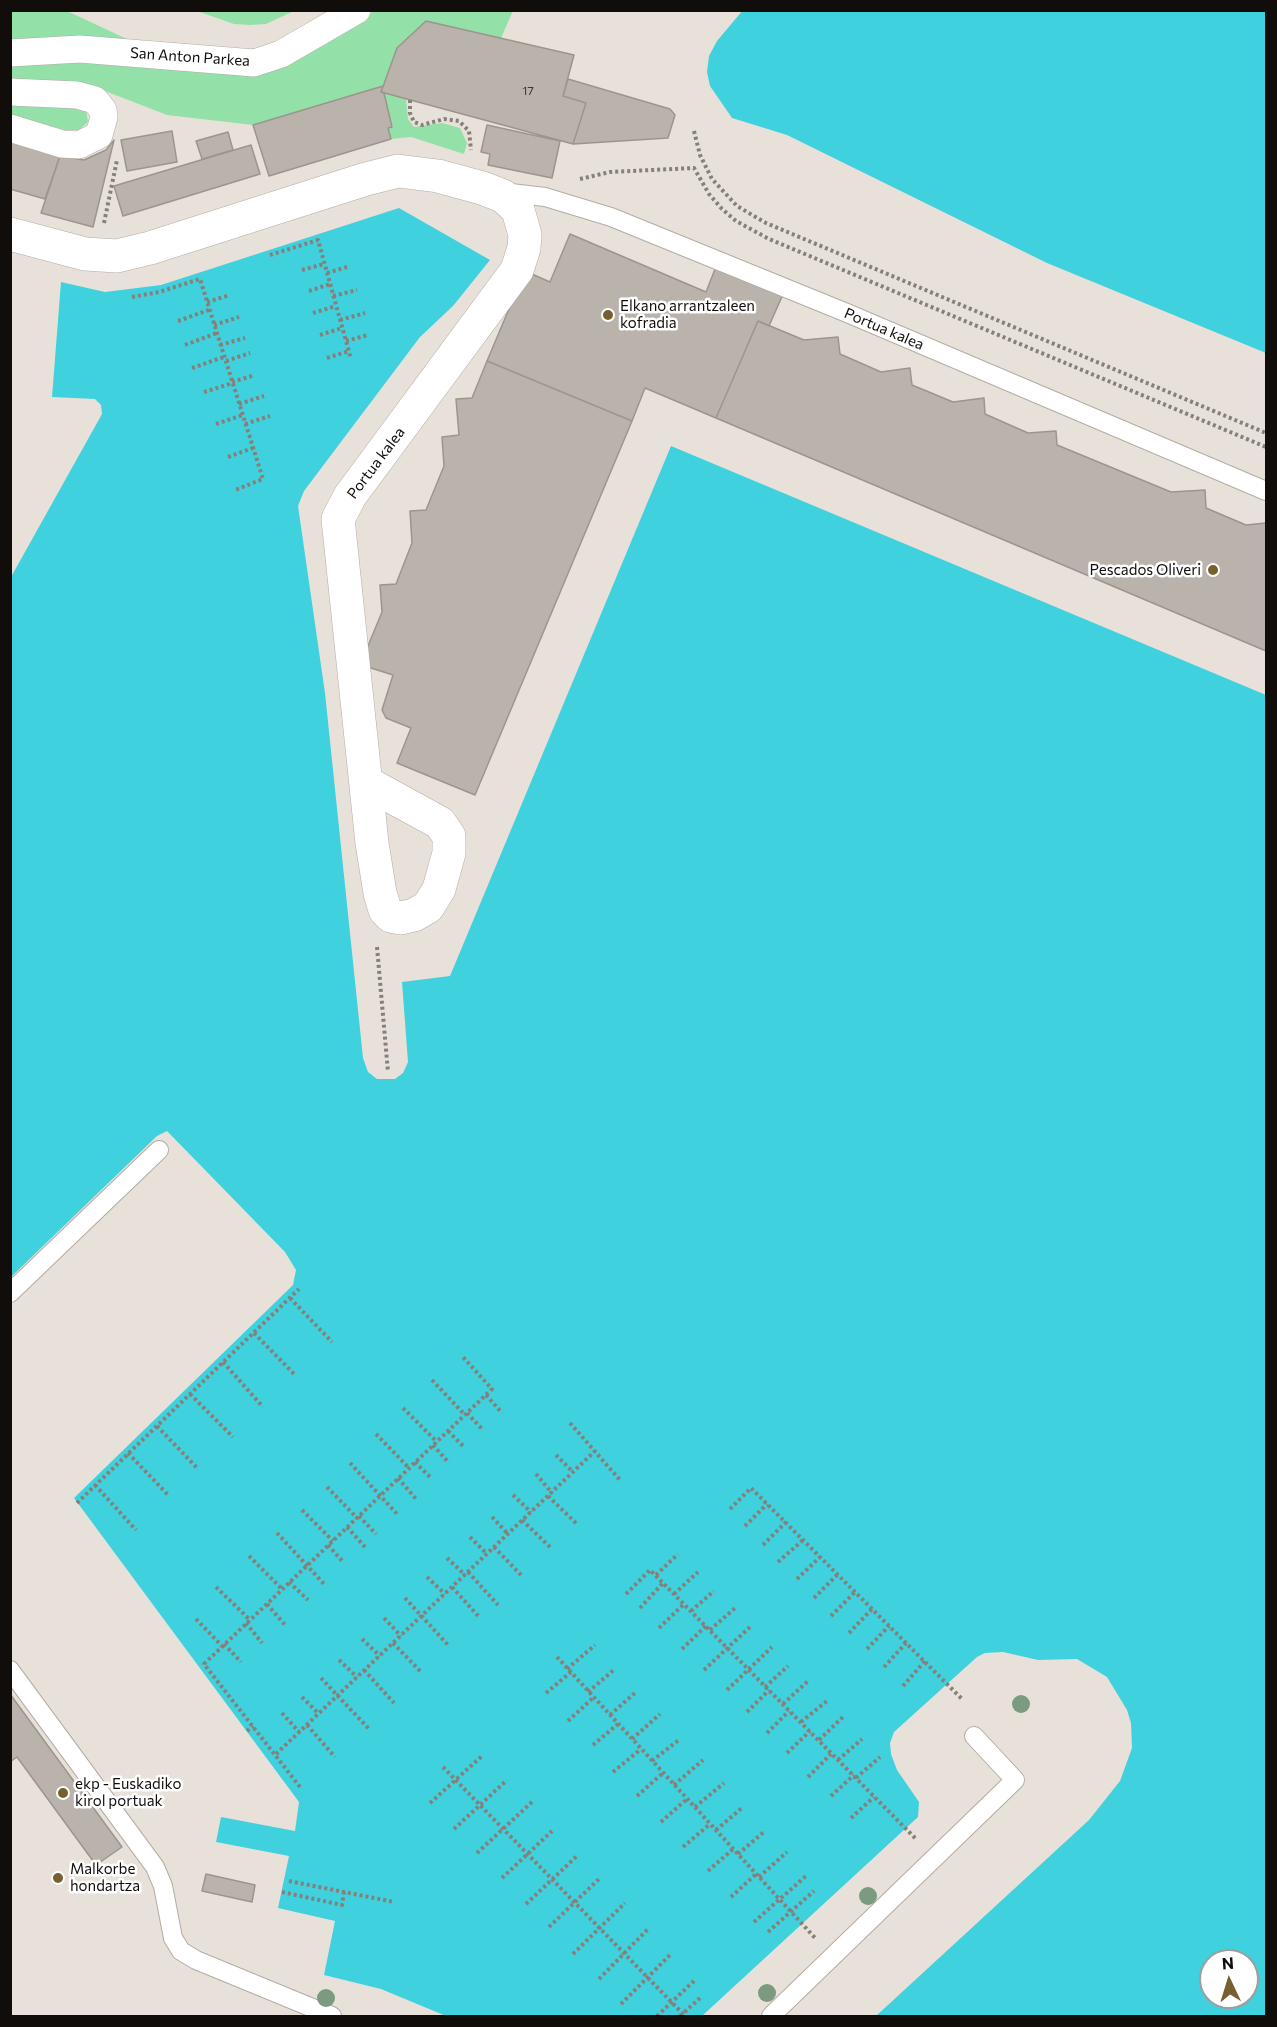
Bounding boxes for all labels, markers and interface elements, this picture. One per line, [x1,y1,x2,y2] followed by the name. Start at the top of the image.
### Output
[129,44,251,70] street label: San Anton Parkea
[522,84,534,98] house number: 17
[620,297,755,332] place label: Elkano arrantzaleen kofradia
[841,304,927,354] street label: Portua kalea
[601,308,615,322] marker: Elkano arrantzaleen kofradia
[343,424,409,502] street label: Portua kalea
[1090,561,1201,579] place label: Pescados Oliveri
[1206,563,1220,577] marker: Pescados Oliveri
[75,1775,181,1810] place label: ekp - Euskadiko kirol portuak
[56,1786,70,1800] marker: ekp - Euskadiko kirol portuak
[70,1860,140,1895] place label: Malkorbe hondartza
[51,1871,65,1885] marker: Malkorbe hondartza
[1199,1949,1259,2009] north arrow
[1221,1953,1234,1972] text: N

